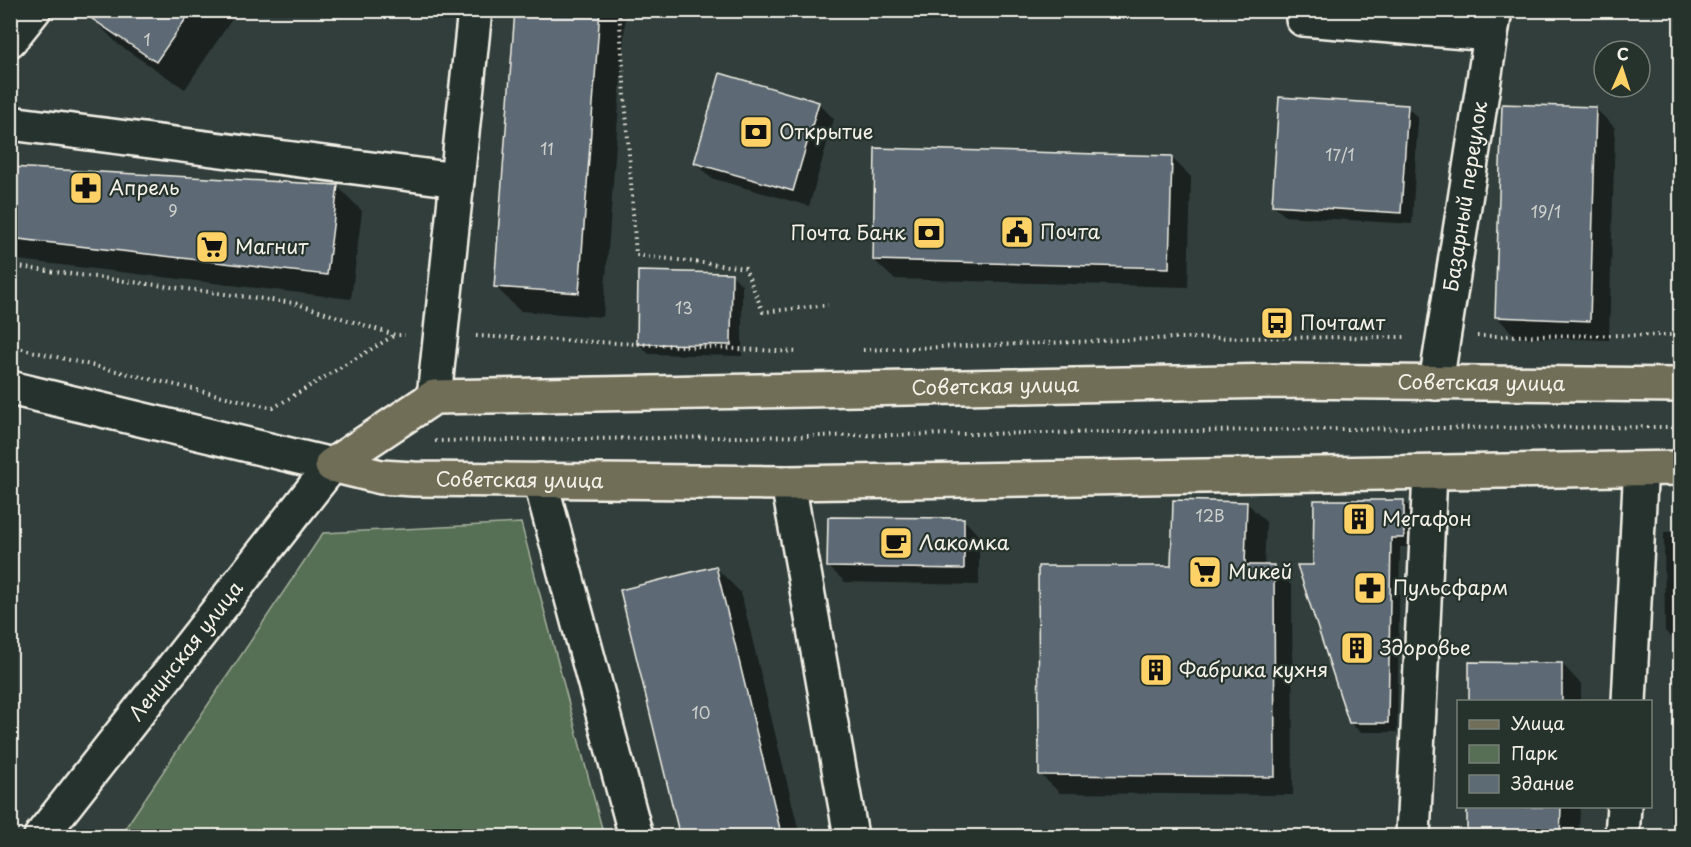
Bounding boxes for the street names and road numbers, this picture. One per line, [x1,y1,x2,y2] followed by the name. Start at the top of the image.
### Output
[1435,99,1494,293] street label: Базарный переулок
[1397,366,1566,398] street label: Советская улица
[911,369,1080,402] street label: Советская улица
[435,463,604,495] street label: Советская улица
[121,574,250,727] street label: Ленинская улица

